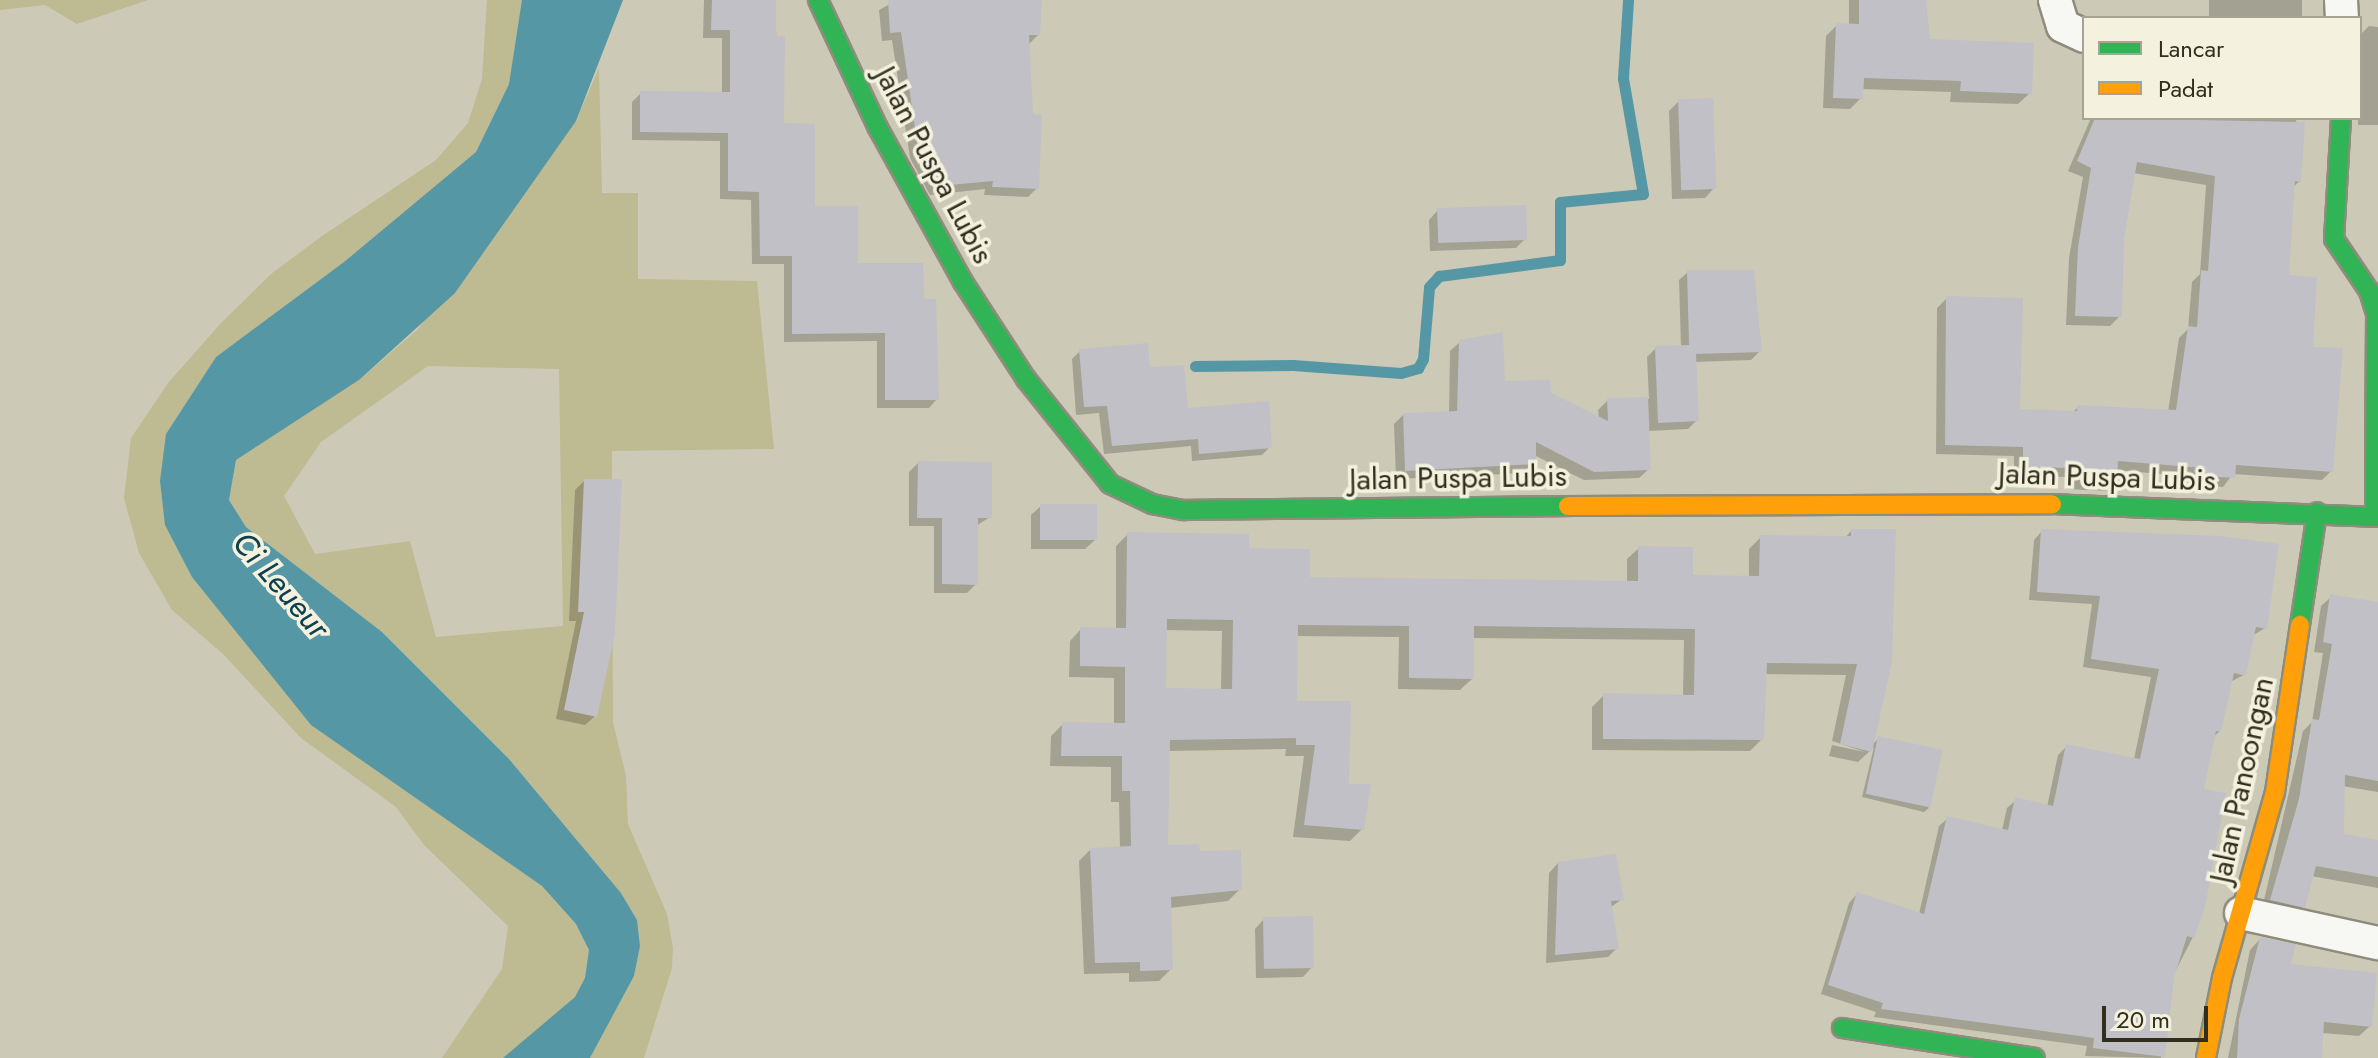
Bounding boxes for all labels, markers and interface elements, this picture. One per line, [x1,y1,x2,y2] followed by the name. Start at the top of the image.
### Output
[2082,16,2362,120] legend
[2158,31,2224,66] text: Lancar
[867,61,1001,269] street label: Jalan Puspa Lubis
[2158,71,2213,106] text: Padat
[1998,455,2216,499] street label: Jalan Puspa Lubis
[1349,458,1567,498] street label: Jalan Puspa Lubis
[224,524,338,646] water label: Ci Leueur
[2203,674,2281,886] street label: Jalan Panoongan
[2106,990,2212,1040] scale bar
[2116,1002,2170,1037] text: 20 m

